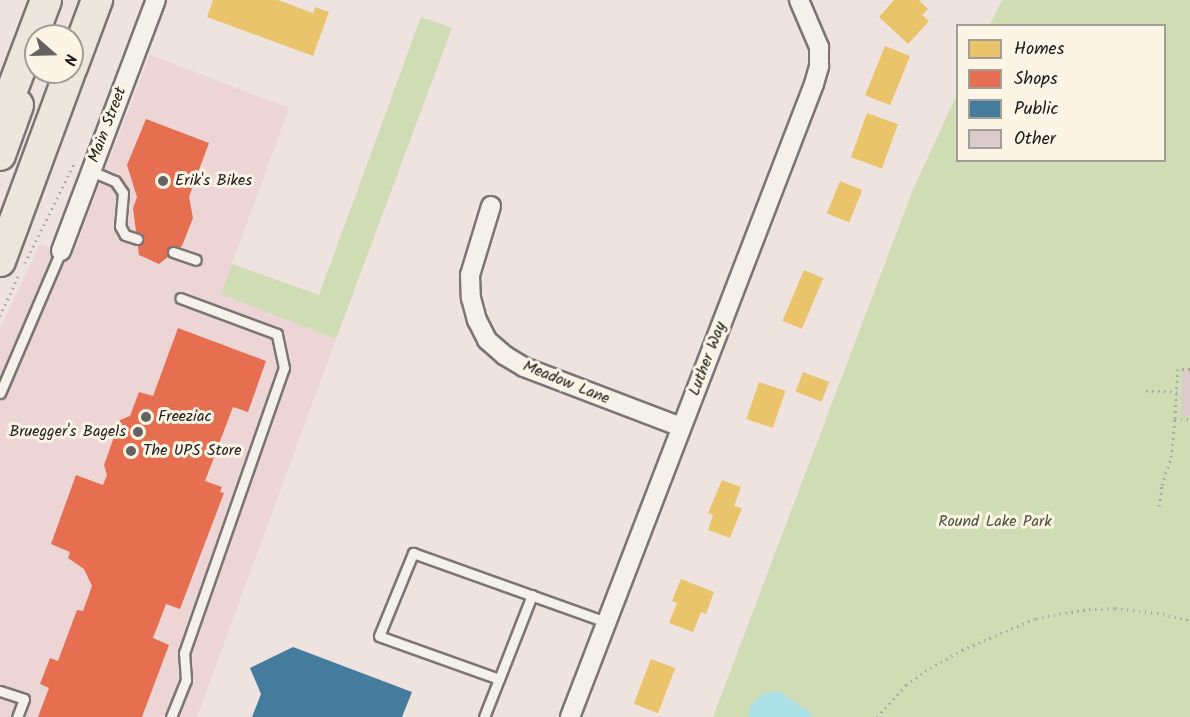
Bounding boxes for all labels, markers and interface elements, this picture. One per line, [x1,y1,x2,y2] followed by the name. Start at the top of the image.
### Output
[24,24,84,84] north arrow
[956,24,1166,162] legend
[1014,35,1064,64] text: Homes
[56,51,83,69] text: N
[1014,65,1058,94] text: Shops
[85,84,131,166] street label: Main Street
[1014,95,1059,124] text: Public
[1014,125,1056,154] text: Other
[175,171,252,191] place label: Erik's Bikes
[156,174,170,188] marker: Erik's Bikes
[685,319,731,399] street label: Luther Way
[520,357,612,409] street label: Meadow Lane
[158,407,212,427] place label: Freeziac
[139,410,153,424] marker: Freeziac
[9,422,126,442] place label: Bruegger's Bagels
[131,425,145,439] marker: Bruegger's Bagels
[143,441,241,461] place label: The UPS Store
[124,444,138,458] marker: The UPS Store
[938,512,1052,532] park label: Round Lake Park

